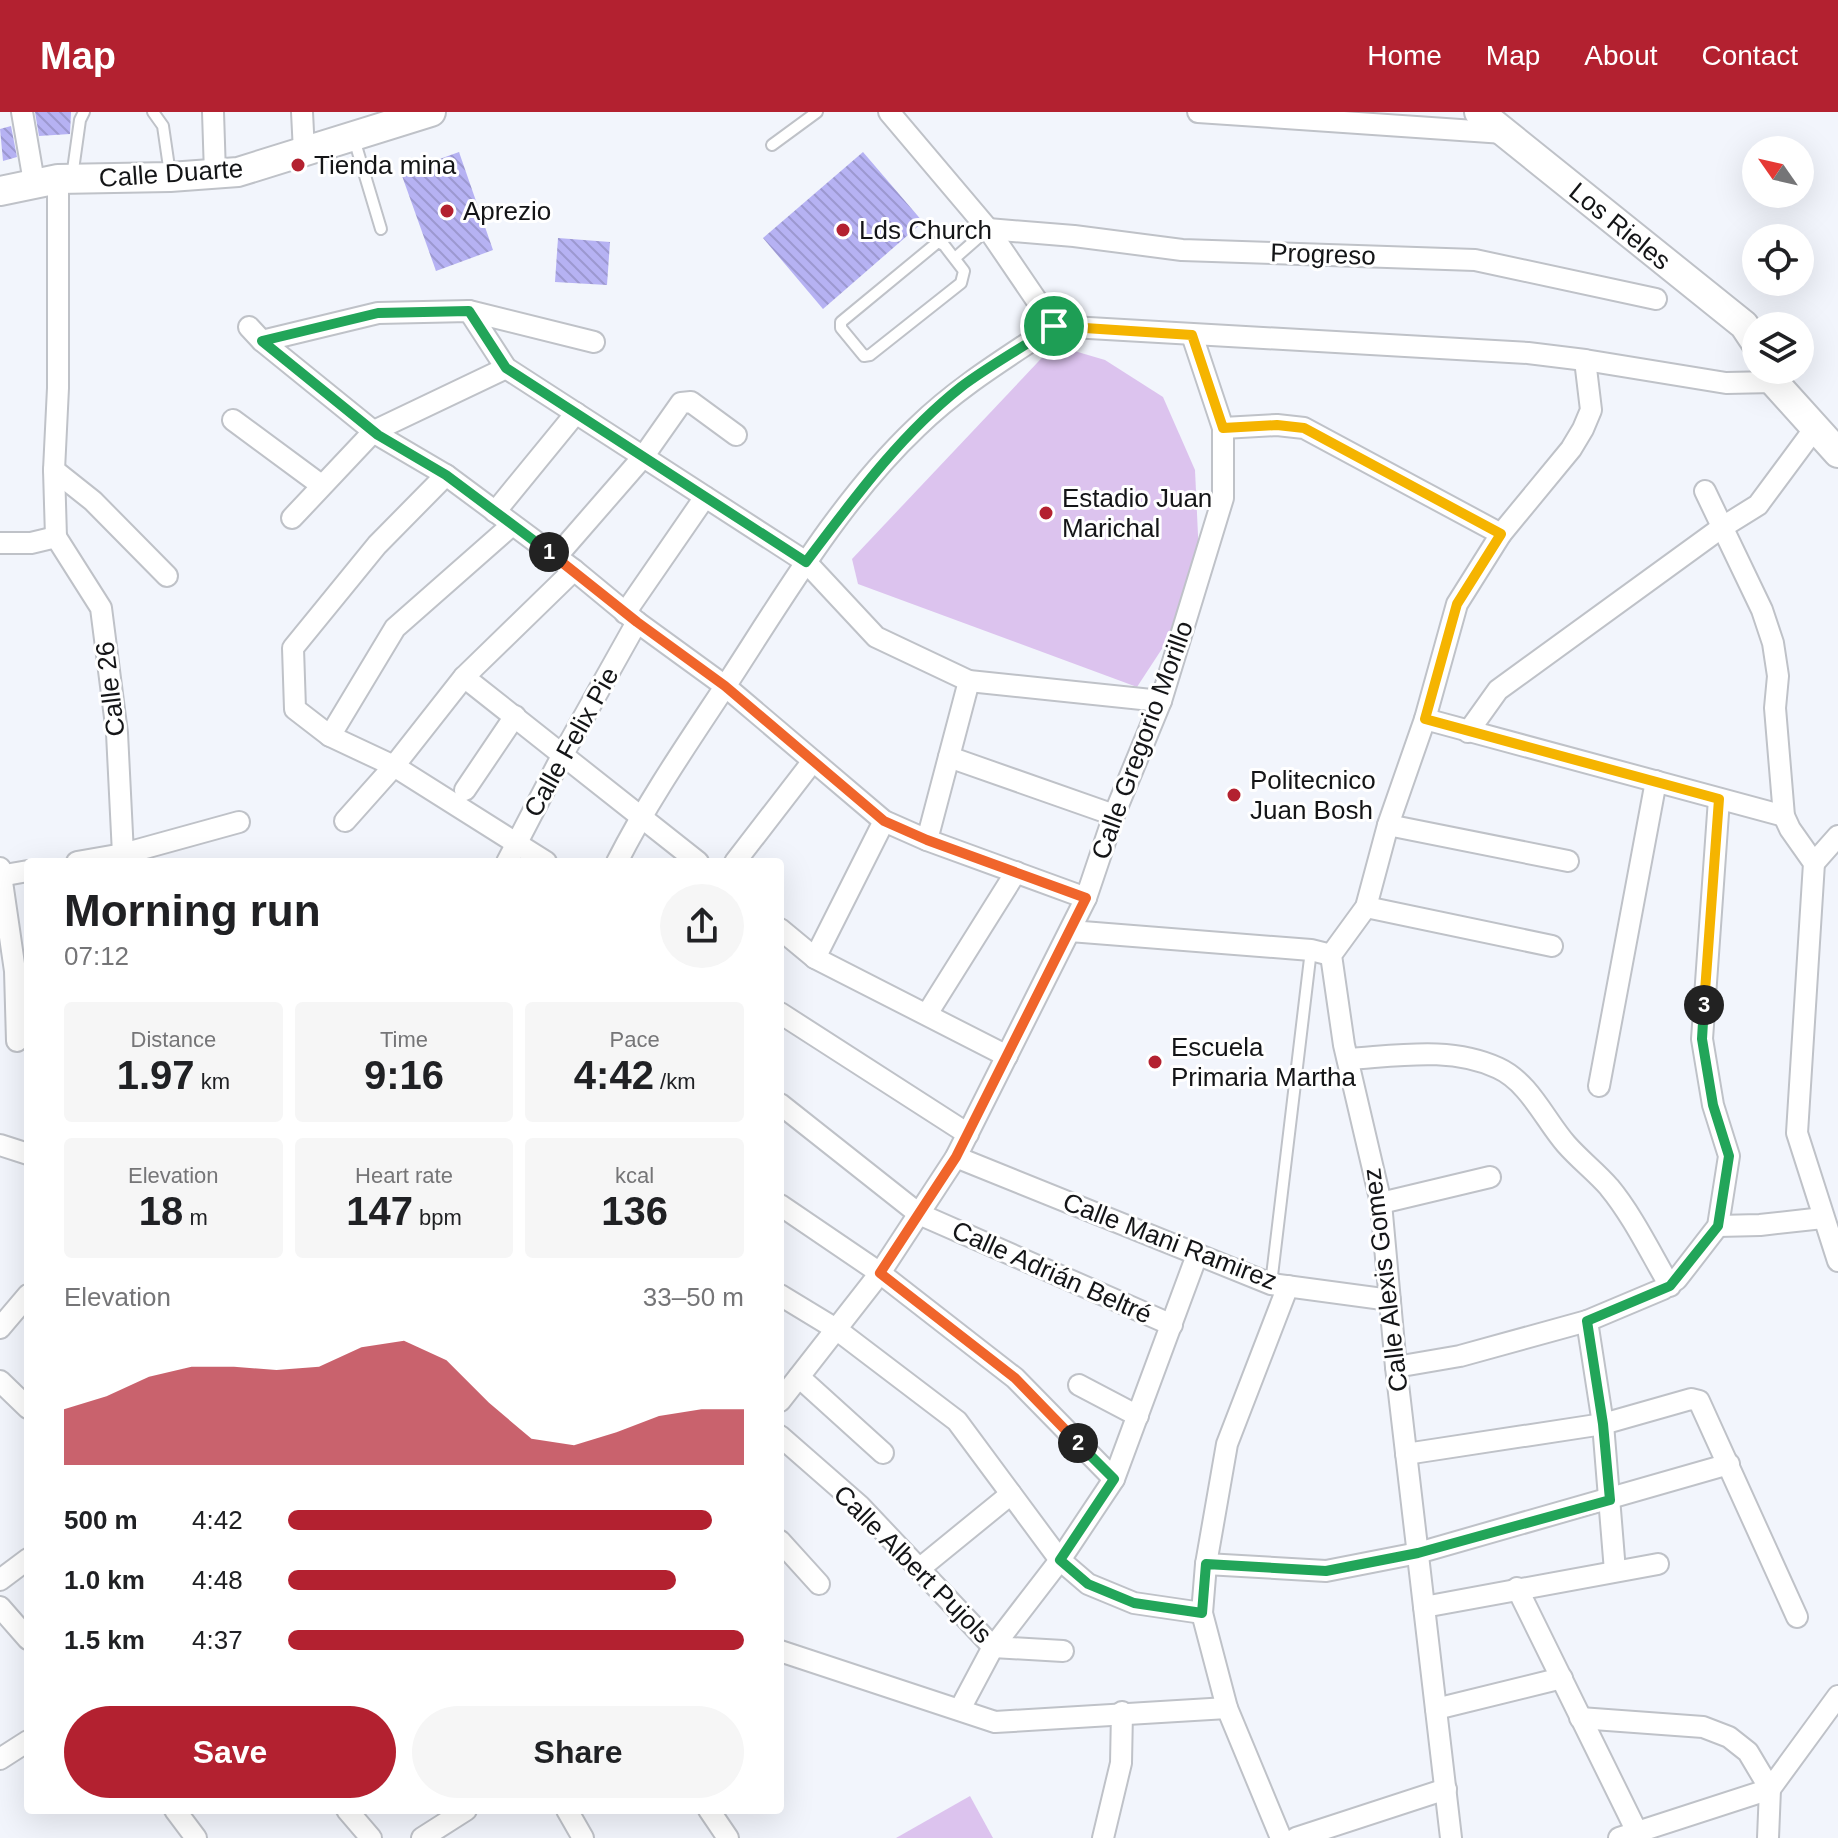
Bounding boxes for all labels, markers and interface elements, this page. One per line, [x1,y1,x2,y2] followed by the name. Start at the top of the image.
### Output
[40,35,116,77] text: Map
[1367,40,1442,71] text: Home
[1486,40,1540,71] text: Map
[1584,40,1658,71] text: About
[1702,40,1798,71] text: Contact
[1742,136,1814,208] north arrow
[1742,136,1814,384] map controls
[314,150,457,180] place label: Tienda mina
[98,153,244,193] street label: Calle Duarte
[289,156,307,174] marker: Tienda mina
[1563,176,1677,276] street label: Los Rieles
[463,196,551,226] place label: Aprezio
[438,202,456,220] marker: Aprezio
[859,215,992,245] place label: Lds Church
[834,221,852,239] marker: Lds Church
[1742,224,1814,296] button: locate
[1270,237,1376,271] street label: Progreso
[1020,292,1088,360] pin
[1032,304,1076,348] icon: arrive
[1742,312,1814,384] button: layers
[1062,483,1212,543] place label: Estadio Juan Marichal
[1037,504,1055,522] marker: Estadio Juan Marichal
[529,532,569,572] pin: 1
[543,539,555,564] text: 1
[1085,617,1199,863] street label: Calle Gregorio Morillo
[89,640,131,738] street label: Calle 26
[518,662,624,822] street label: Calle Felix Pie
[1250,765,1376,825] place label: Politecnico Juan Bosh
[1225,786,1243,804] marker: Politecnico Juan Bosh
[660,884,744,968] button: share
[64,886,321,935] text: Morning run
[64,941,129,971] text: 07:12
[1684,985,1724,1025] pin: 3
[1698,992,1710,1017] text: 3
[131,1027,216,1052] text: Distance
[380,1027,428,1052] text: Time
[610,1027,660,1052] text: Pace
[1171,1032,1356,1092] place label: Escuela Primaria Martha
[117,1053,195,1097] text: 1.97
[364,1053,444,1097] text: 9:16
[574,1053,654,1097] text: 4:42
[1146,1053,1164,1071] marker: Escuela Primaria Martha
[195,1069,230,1094] text: km
[654,1069,695,1094] text: /km
[128,1163,219,1188] text: Elevation
[355,1163,453,1188] text: Heart rate
[615,1163,654,1188] text: kcal
[1356,1166,1414,1394] street label: Calle Alexis Gomez
[1059,1186,1281,1296] street label: Calle Mani Ramirez
[139,1189,183,1233] text: 18
[346,1189,413,1233] text: 147
[601,1189,668,1233] text: 136
[183,1205,208,1230] text: m
[413,1205,462,1230] text: bpm
[948,1215,1156,1329] street label: Calle Adrián Beltré
[64,1282,171,1312] text: Elevation
[643,1282,744,1312] text: 33–50 m
[1058,1423,1098,1463] pin: 2
[1072,1430,1084,1455] text: 2
[828,1479,998,1649] street label: Calle Albert Pujols
[64,1505,138,1535] text: 500 m
[192,1505,243,1535] text: 4:42
[64,1565,145,1595] text: 1.0 km
[192,1565,243,1595] text: 4:48
[64,1625,145,1655] text: 1.5 km
[192,1625,243,1655] text: 4:37
[64,1706,396,1798] button: Save
[412,1706,744,1798] button: Share

